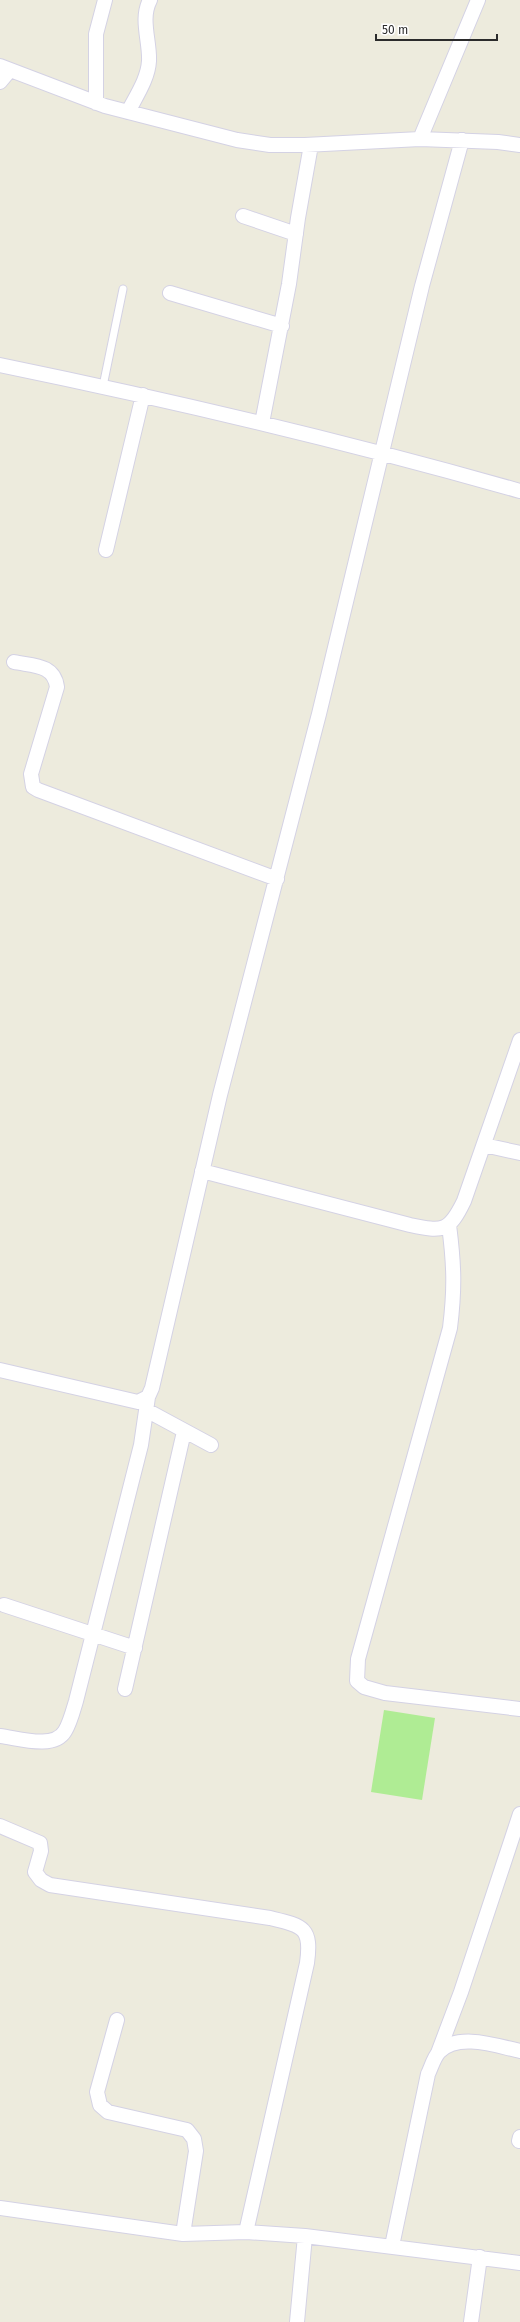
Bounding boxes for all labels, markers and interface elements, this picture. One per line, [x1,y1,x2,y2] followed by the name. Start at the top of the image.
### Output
[376,16,497,42] scale bar
[382,23,408,37] text: 50 m

